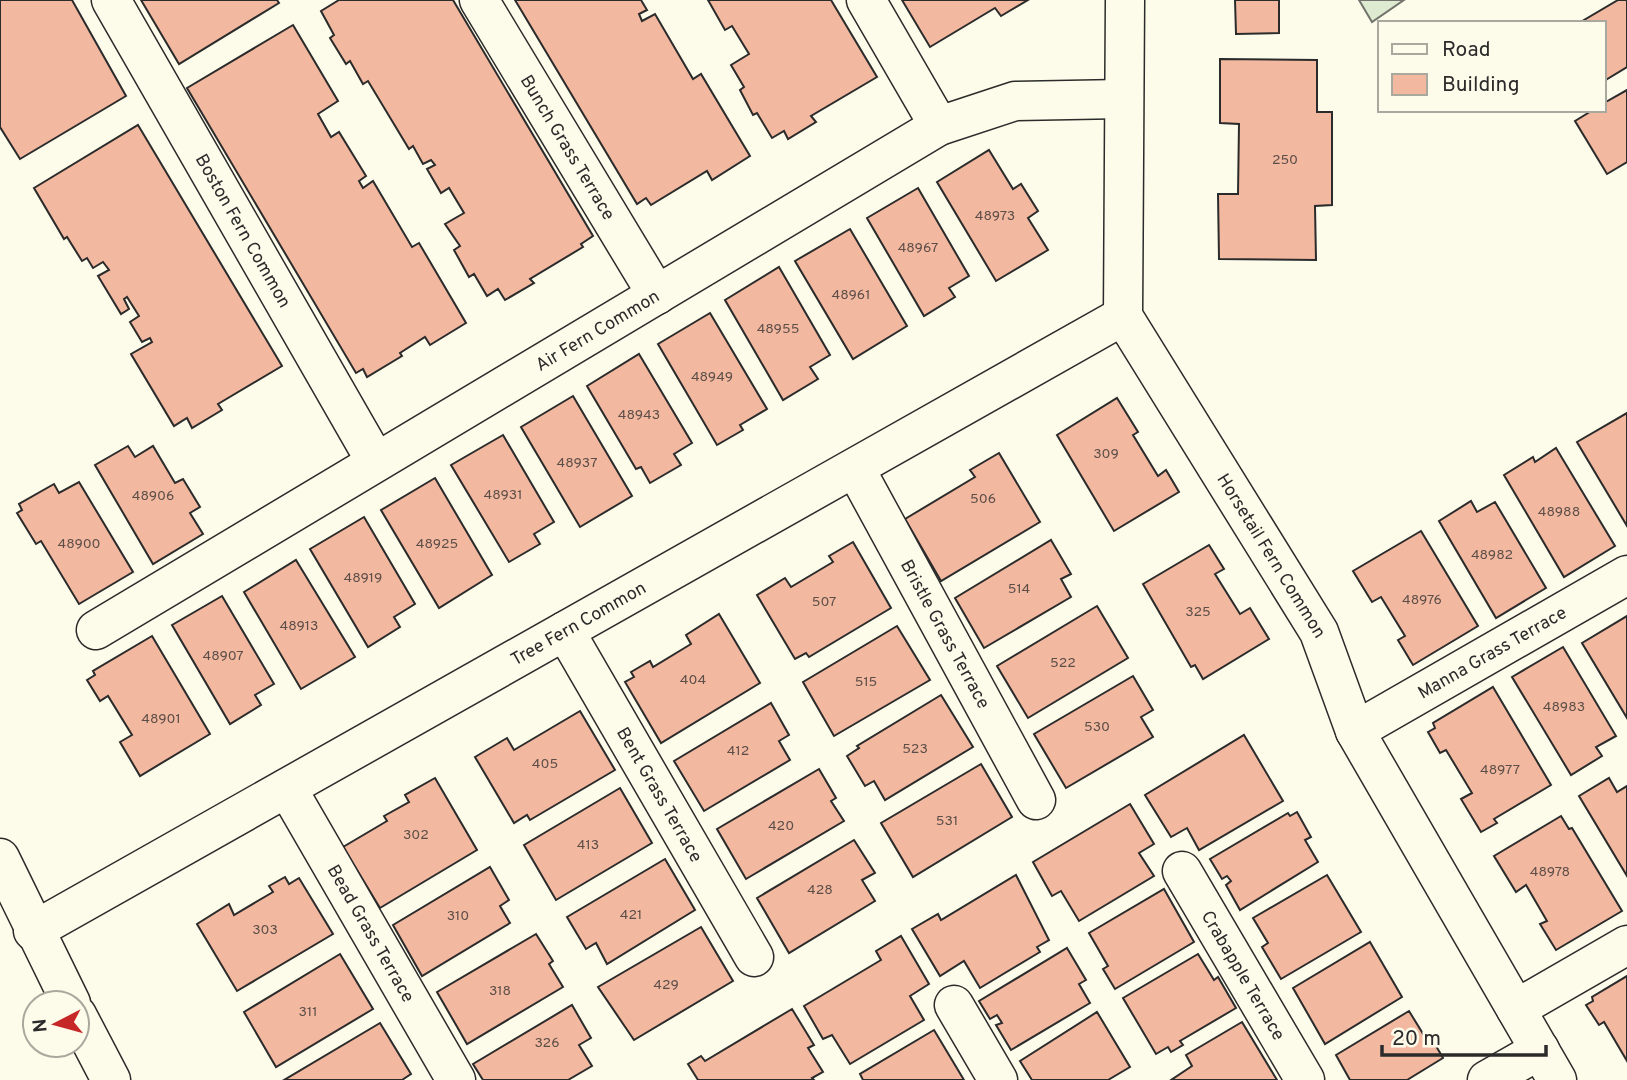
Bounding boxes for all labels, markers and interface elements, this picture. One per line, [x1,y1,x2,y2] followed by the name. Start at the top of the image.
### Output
[1378,21,1606,112] legend
[1442,37,1491,64] text: Road
[514,71,619,225] street label: Bunch Grass Terrace
[1442,72,1520,99] text: Building
[189,150,295,313] street label: Boston Fern Common
[1272,152,1298,169] house number: 250
[975,208,1015,225] house number: 48973
[898,240,938,257] house number: 48967
[532,286,664,378] street label: Air Fern Common
[832,287,870,304] house number: 48961
[757,321,799,338] house number: 48955
[691,369,733,386] house number: 48949
[618,407,660,424] house number: 48943
[1093,446,1119,463] house number: 309
[557,455,597,472] house number: 48937
[1211,470,1330,643] street label: Horsetail Fern Common
[484,487,522,504] house number: 48931
[132,488,174,505] house number: 48906
[970,491,996,508] house number: 506
[1538,504,1580,521] house number: 48988
[57,536,101,553] house number: 48900
[416,536,458,553] house number: 48925
[1471,547,1513,564] house number: 48982
[894,556,994,713] street label: Bristle Grass Terrace
[344,570,382,587] house number: 48919
[507,577,651,672] street label: Tree Fern Common
[1008,581,1030,598] house number: 514
[1402,592,1442,609] house number: 48976
[812,594,836,611] house number: 507
[1414,602,1571,705] street label: Manna Grass Terrace
[1185,604,1211,621] house number: 325
[280,618,318,635] house number: 48913
[202,648,244,665] house number: 48907
[1050,655,1076,672] house number: 522
[680,672,706,689] house number: 404
[855,674,877,691] house number: 515
[1543,699,1585,716] house number: 48983
[141,711,181,728] house number: 48901
[1084,719,1110,736] house number: 530
[610,723,707,867] street label: Bent Grass Terrace
[902,741,928,758] house number: 523
[727,743,749,760] house number: 412
[532,756,558,773] house number: 405
[1480,762,1520,779] house number: 48977
[936,813,958,830] house number: 531
[768,818,794,835] house number: 420
[403,827,429,844] house number: 302
[577,837,599,854] house number: 413
[321,861,419,1007] street label: Bead Grass Terrace
[1530,864,1570,881] house number: 48978
[807,882,833,899] house number: 428
[620,907,642,924] house number: 421
[1195,907,1289,1045] street label: Crabapple Terrace
[447,908,469,925] house number: 310
[252,922,278,939] house number: 303
[653,977,679,994] house number: 429
[489,983,511,1000] house number: 318
[21,989,91,1059] north arrow
[299,1004,317,1021] house number: 311
[1382,1014,1546,1058] scale bar
[28,1018,54,1034] text: N
[1392,1026,1441,1053] text: 20 m
[534,1035,560,1052] house number: 326

